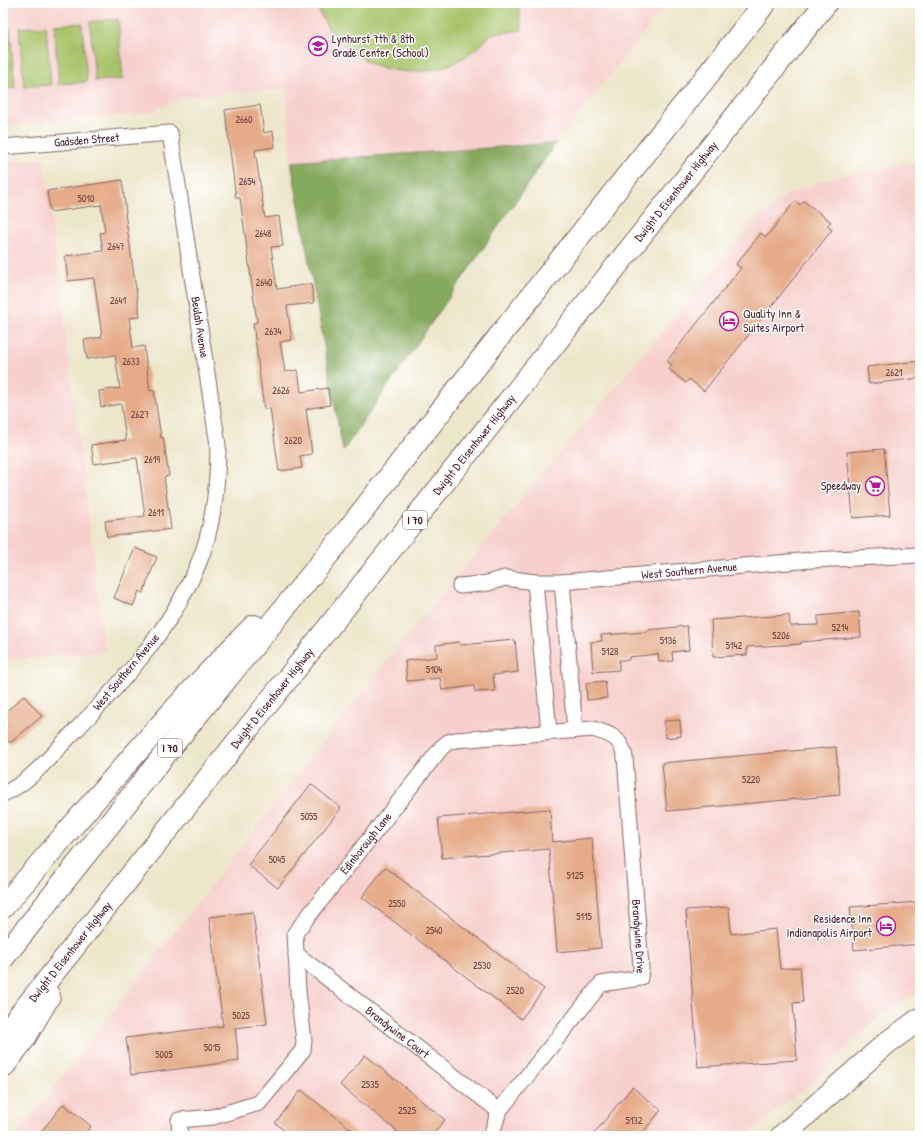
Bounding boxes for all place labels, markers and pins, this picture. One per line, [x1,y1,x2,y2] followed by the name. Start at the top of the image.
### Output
[332,30,429,61] place label: Lynhurst 7th & 8th Grade Center (School)
[307,35,329,57] school or university icon: Lynhurst 7th & 8th Grade Center (School)
[743,305,805,336] place label: Quality Inn & Suites Airport
[718,310,740,332] hotel icon: Quality Inn & Suites Airport
[864,475,886,497] supermarket icon: Speedway
[821,477,861,494] place label: Speedway
[786,910,873,941] place label: Residence Inn Indianapolis Airport
[875,915,897,937] hotel icon: Residence Inn Indianapolis Airport

